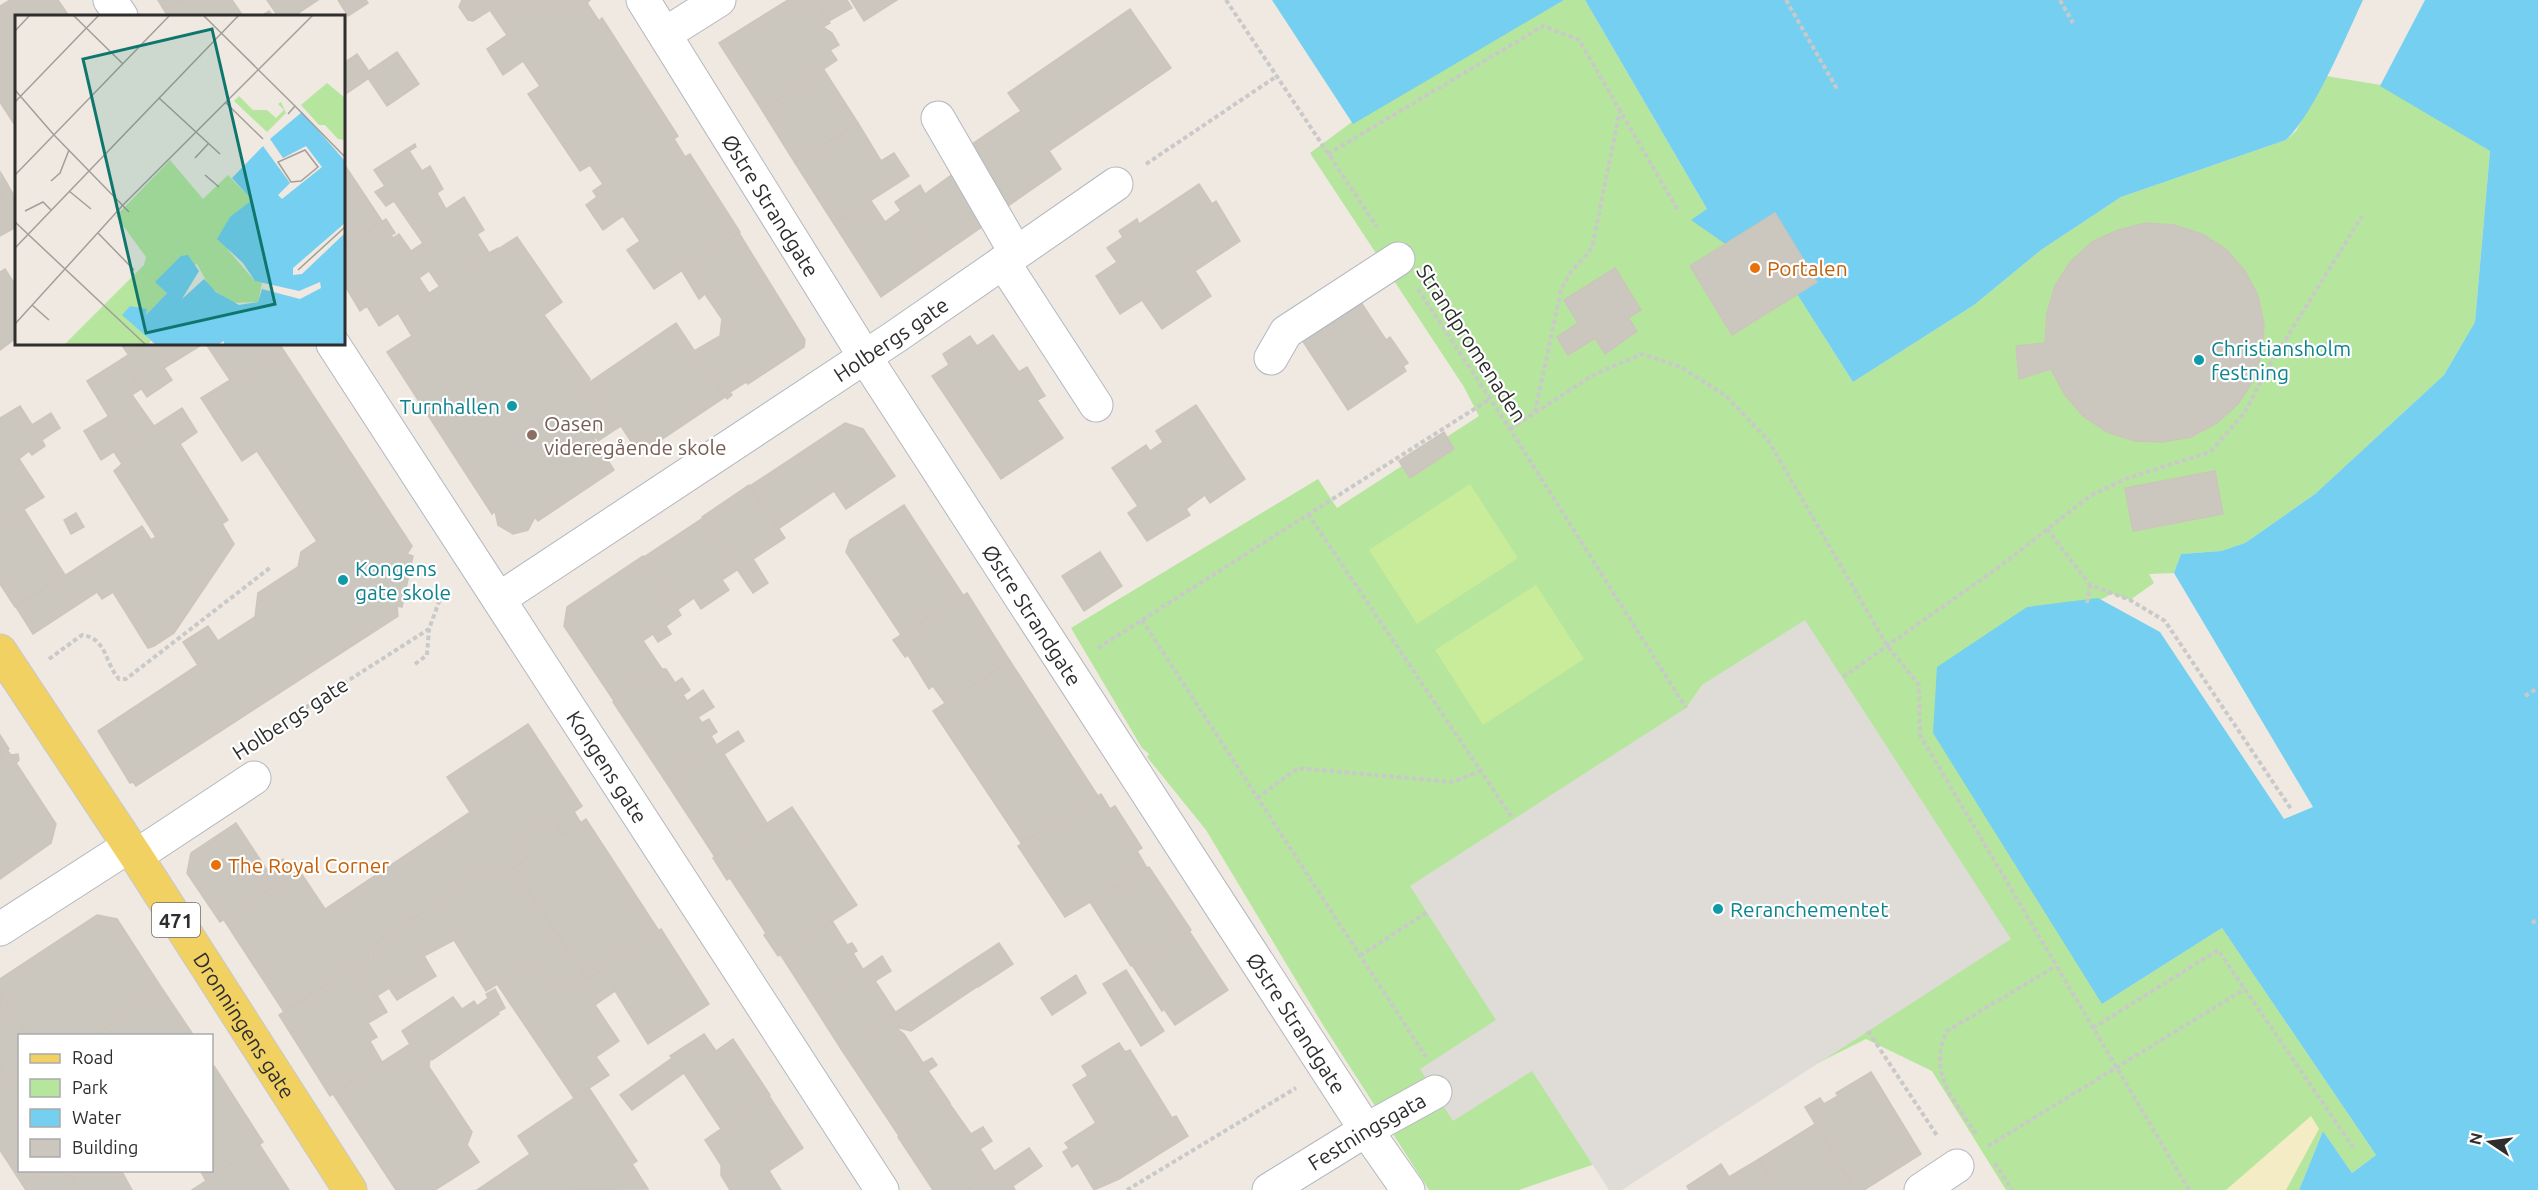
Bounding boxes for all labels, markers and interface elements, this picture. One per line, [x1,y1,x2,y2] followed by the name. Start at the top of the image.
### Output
[15,15,345,345] inset map
[718,130,824,281] street label: Østre Strandgate
[1767,256,1848,280] place label: Portalen
[1412,260,1532,426] street label: Strandpromenaden
[1748,261,1762,275] marker: Portalen
[829,292,953,386] street label: Holbergs gate
[2211,336,2351,384] place label: Christiansholm festning
[2192,353,2206,367] marker: Christiansholm festning
[400,394,500,418] place label: Turnhallen
[505,399,519,413] marker: Turnhallen
[544,411,727,459] place label: Oasen videregående skole
[525,428,539,442] marker: Oasen videregående skole
[978,540,1087,690] street label: Østre Strandgate
[355,556,451,604] place label: Kongens gate skole
[336,573,350,587] marker: Kongens gate skole
[228,672,352,764] street label: Holbergs gate
[562,706,653,827] street label: Kongens gate
[228,853,389,877] place label: The Royal Corner
[209,858,223,872] marker: The Royal Corner
[1730,897,1888,921] place label: Reranchementet
[1711,902,1725,916] marker: Reranchementet
[152,903,200,937] road number: 471
[189,948,300,1103] street label: Dronningens gate
[1242,948,1351,1098] street label: Østre Strandgate
[18,1034,213,1172] legend
[72,1047,114,1067] text: Road
[72,1077,108,1097] text: Park
[1303,1088,1430,1175] street label: Festningsgata
[72,1107,122,1127] text: Water
[2460,1112,2520,1172] north arrow
[2465,1131,2485,1146] text: N
[72,1137,138,1157] text: Building

